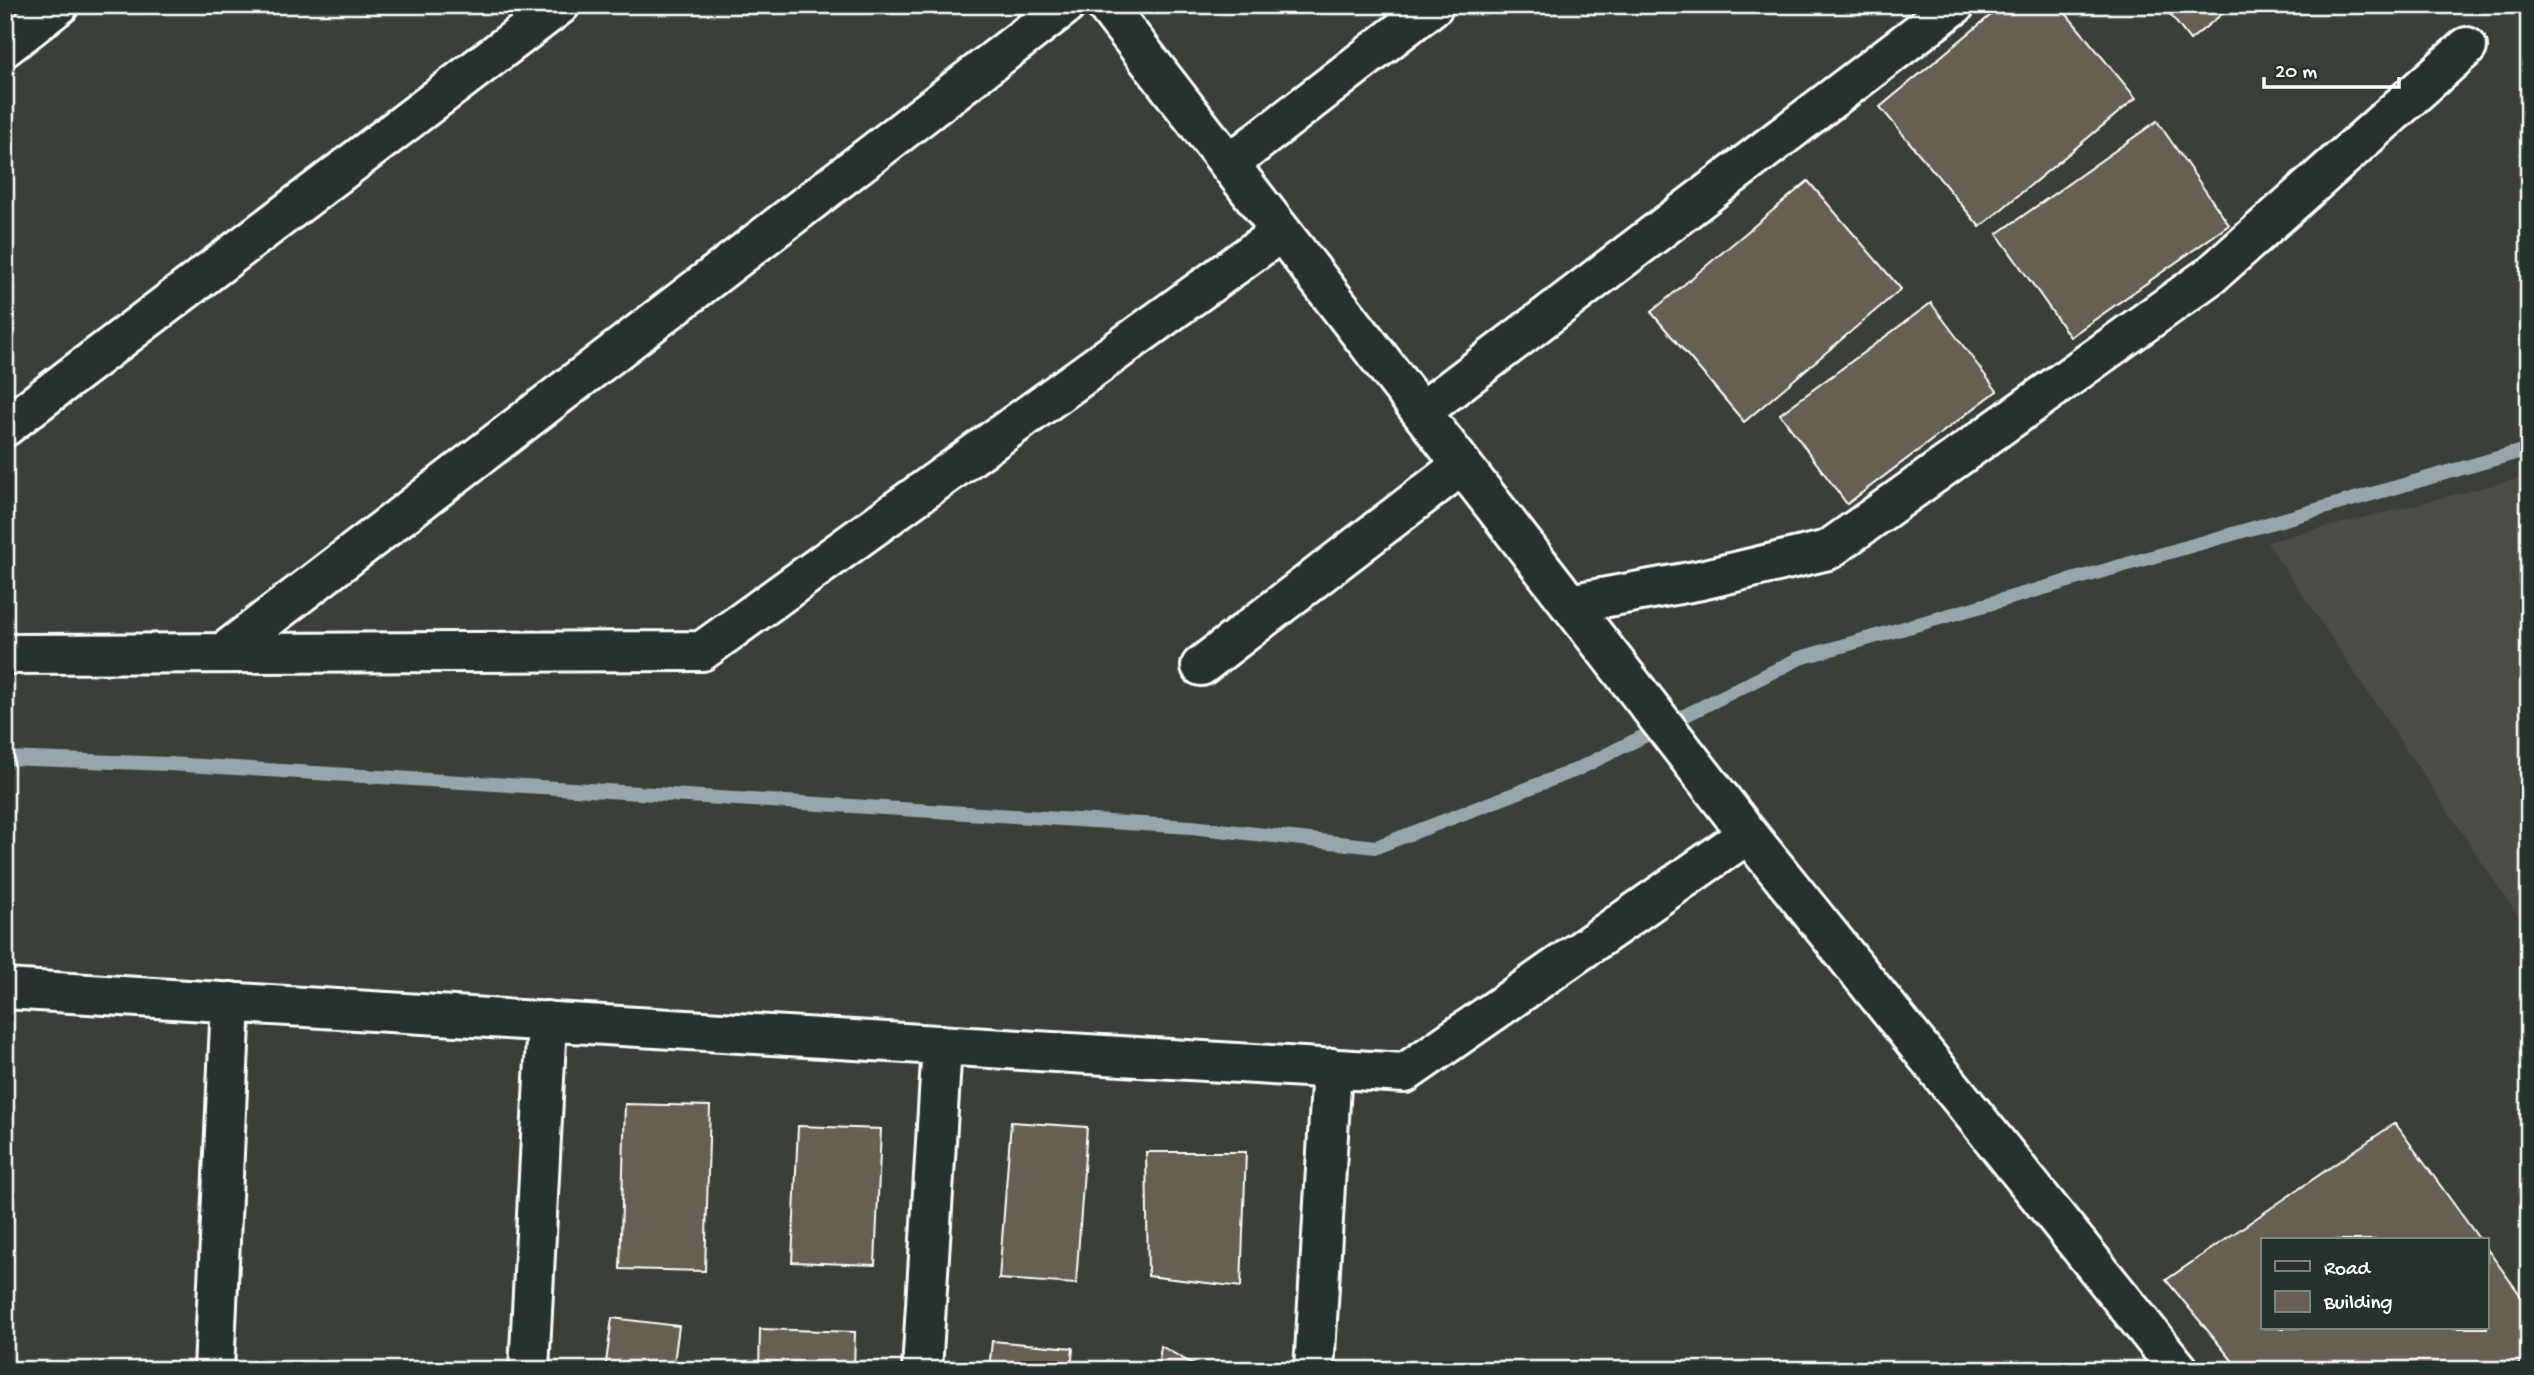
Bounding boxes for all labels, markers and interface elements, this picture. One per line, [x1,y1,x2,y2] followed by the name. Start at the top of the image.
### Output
[2264,46,2399,90] scale bar
[2275,61,2317,86] text: 20 m
[2261,1238,2488,1330] legend
[2324,1258,2372,1283] text: Road
[2323,1292,2393,1317] text: Building

